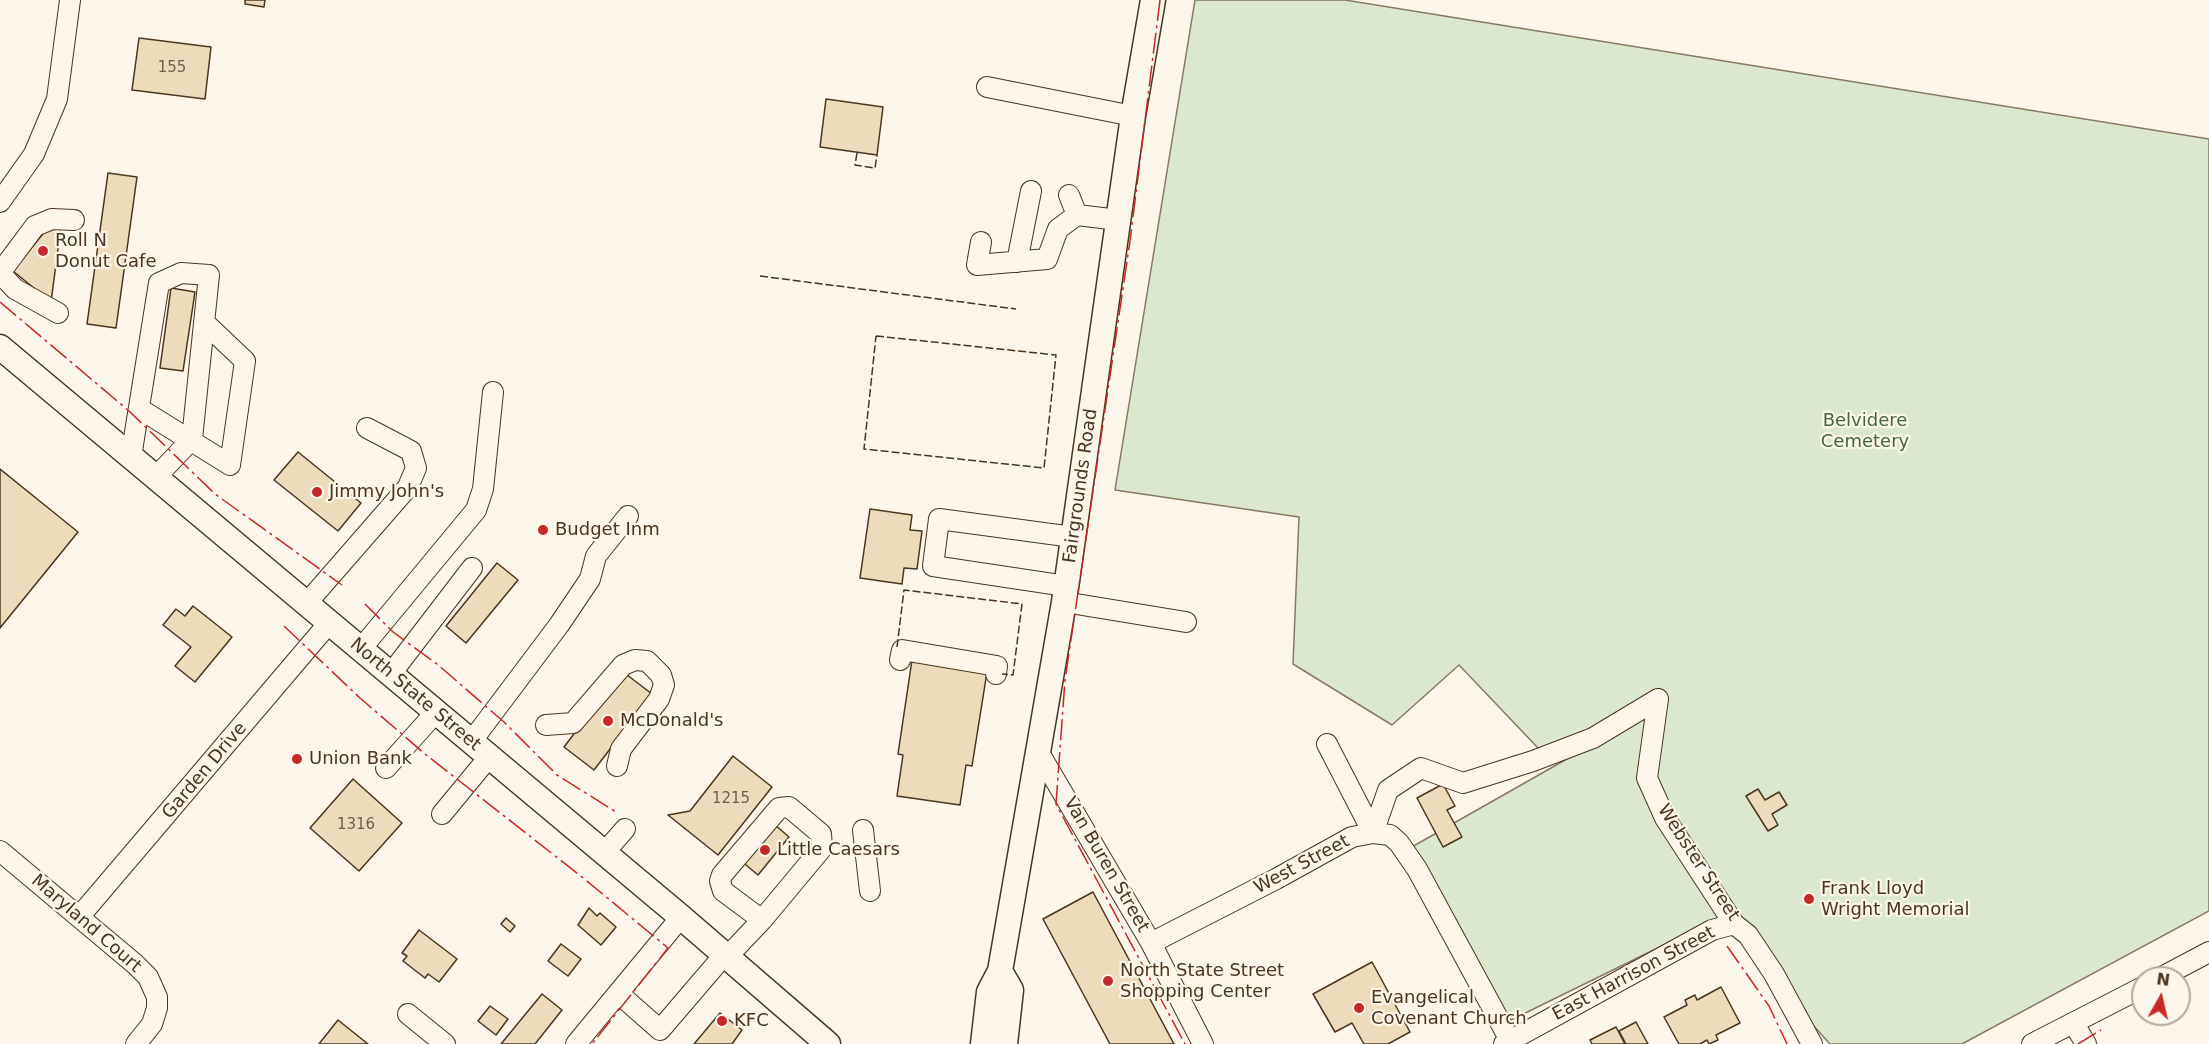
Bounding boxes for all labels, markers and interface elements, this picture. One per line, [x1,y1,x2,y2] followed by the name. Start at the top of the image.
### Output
[158,59,186,77] house number: 155
[55,230,156,272] place label: Roll N Donut Cafe
[36,244,50,258] marker: Roll N Donut Cafe
[1059,407,1103,565] street label: Fairgrounds Road
[1821,410,1909,452] park label: Belvidere Cemetery
[329,481,444,503] place label: Jimmy John's
[310,485,324,499] marker: Jimmy John's
[555,519,660,541] place label: Budget Inm
[536,523,550,537] marker: Budget Inm
[345,634,485,756] street label: North State Street
[620,710,723,732] place label: McDonald's
[601,714,615,728] marker: McDonald's
[158,718,252,824] street label: Garden Drive
[309,748,412,770] place label: Union Bank
[290,752,304,766] marker: Union Bank
[712,790,750,808] house number: 1215
[1058,793,1154,937] street label: Van Buren Street
[1652,801,1744,925] street label: Webster Street
[337,816,375,834] house number: 1316
[1251,831,1353,899] street label: West Street
[777,839,900,861] place label: Little Caesars
[758,843,772,857] marker: Little Caesars
[27,870,145,978] street label: Maryland Court
[1821,878,1970,920] place label: Frank Lloyd Wright Memorial
[1802,892,1816,906] marker: Frank Lloyd Wright Memorial
[1549,922,1719,1026] street label: East Harrison Street
[1120,960,1284,1002] place label: North State Street Shopping Center
[2131,966,2191,1026] north arrow
[2155,969,2171,990] text: N
[1101,974,1115,988] marker: North State Street Shopping Center
[1371,987,1527,1030] place label: Evangelical Covenant Church
[1352,1001,1366,1015] marker: Evangelical Covenant Church
[734,1010,769,1032] place label: KFC
[715,1014,729,1028] marker: KFC

